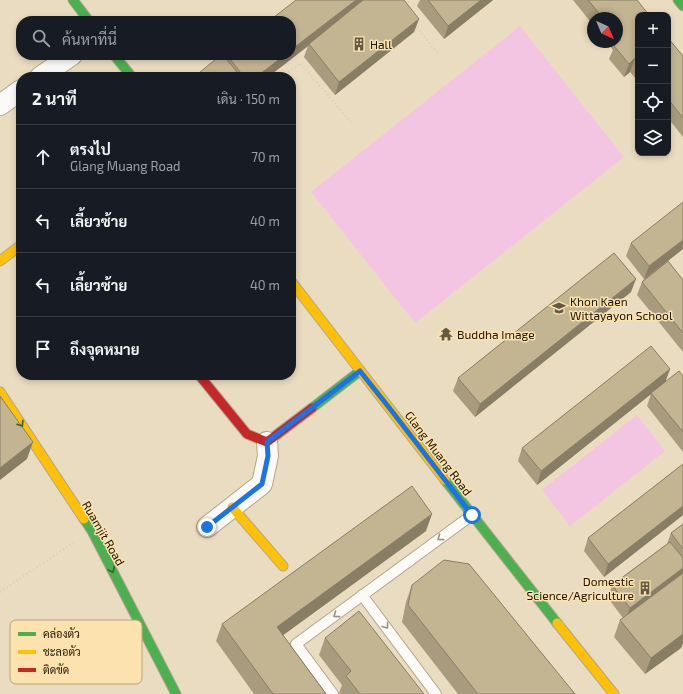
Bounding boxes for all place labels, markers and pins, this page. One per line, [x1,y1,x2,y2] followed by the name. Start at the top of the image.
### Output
[351,36,367,52] building icon: Hall
[370,37,392,51] place label: Hall
[570,294,673,322] place label: Khon Kaen Wittayayon School
[551,300,567,316] school or university icon: Khon Kaen Wittayayon School
[438,326,454,342] temple icon: Buddha Image
[457,327,535,341] place label: Buddha Image
[527,574,634,602] place label: Domestic Science/Agriculture
[637,580,653,596] building icon: Domestic Science/Agriculture

